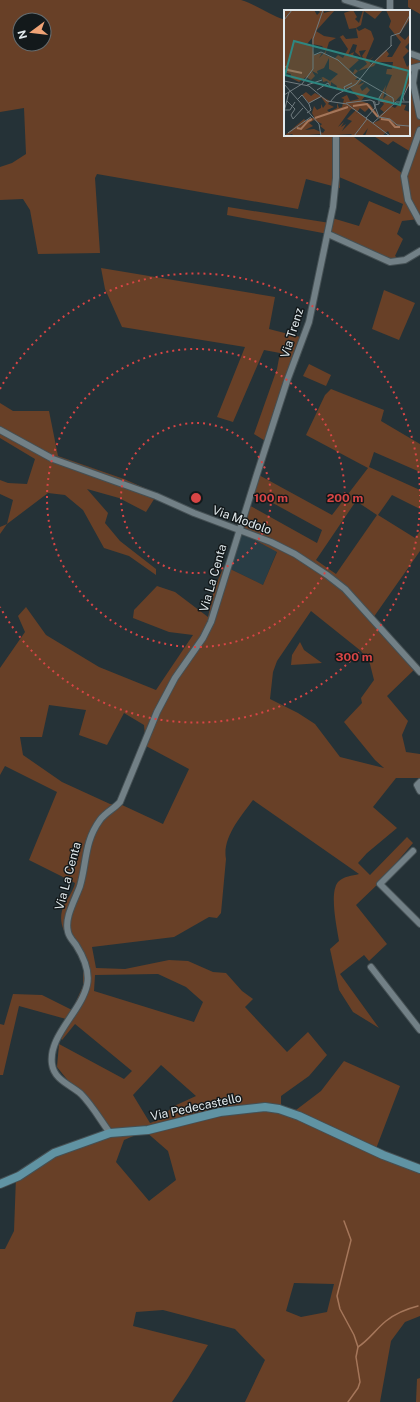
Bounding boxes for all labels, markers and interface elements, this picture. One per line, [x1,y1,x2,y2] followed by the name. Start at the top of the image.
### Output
[284,10,410,136] inset map
[12,12,52,52] north arrow
[15,29,29,40] text: N
[278,306,306,360] street label: Via Trenz
[189,491,203,505] centre of rings
[254,491,288,505] text: 100 m
[327,491,363,505] text: 200 m
[210,503,274,537] street label: Via Modolo
[197,542,229,614] street label: Via La Centa
[336,650,373,664] text: 300 m
[52,840,84,912] street label: Via La Centa
[149,1090,243,1123] street label: Via Pedecastello

